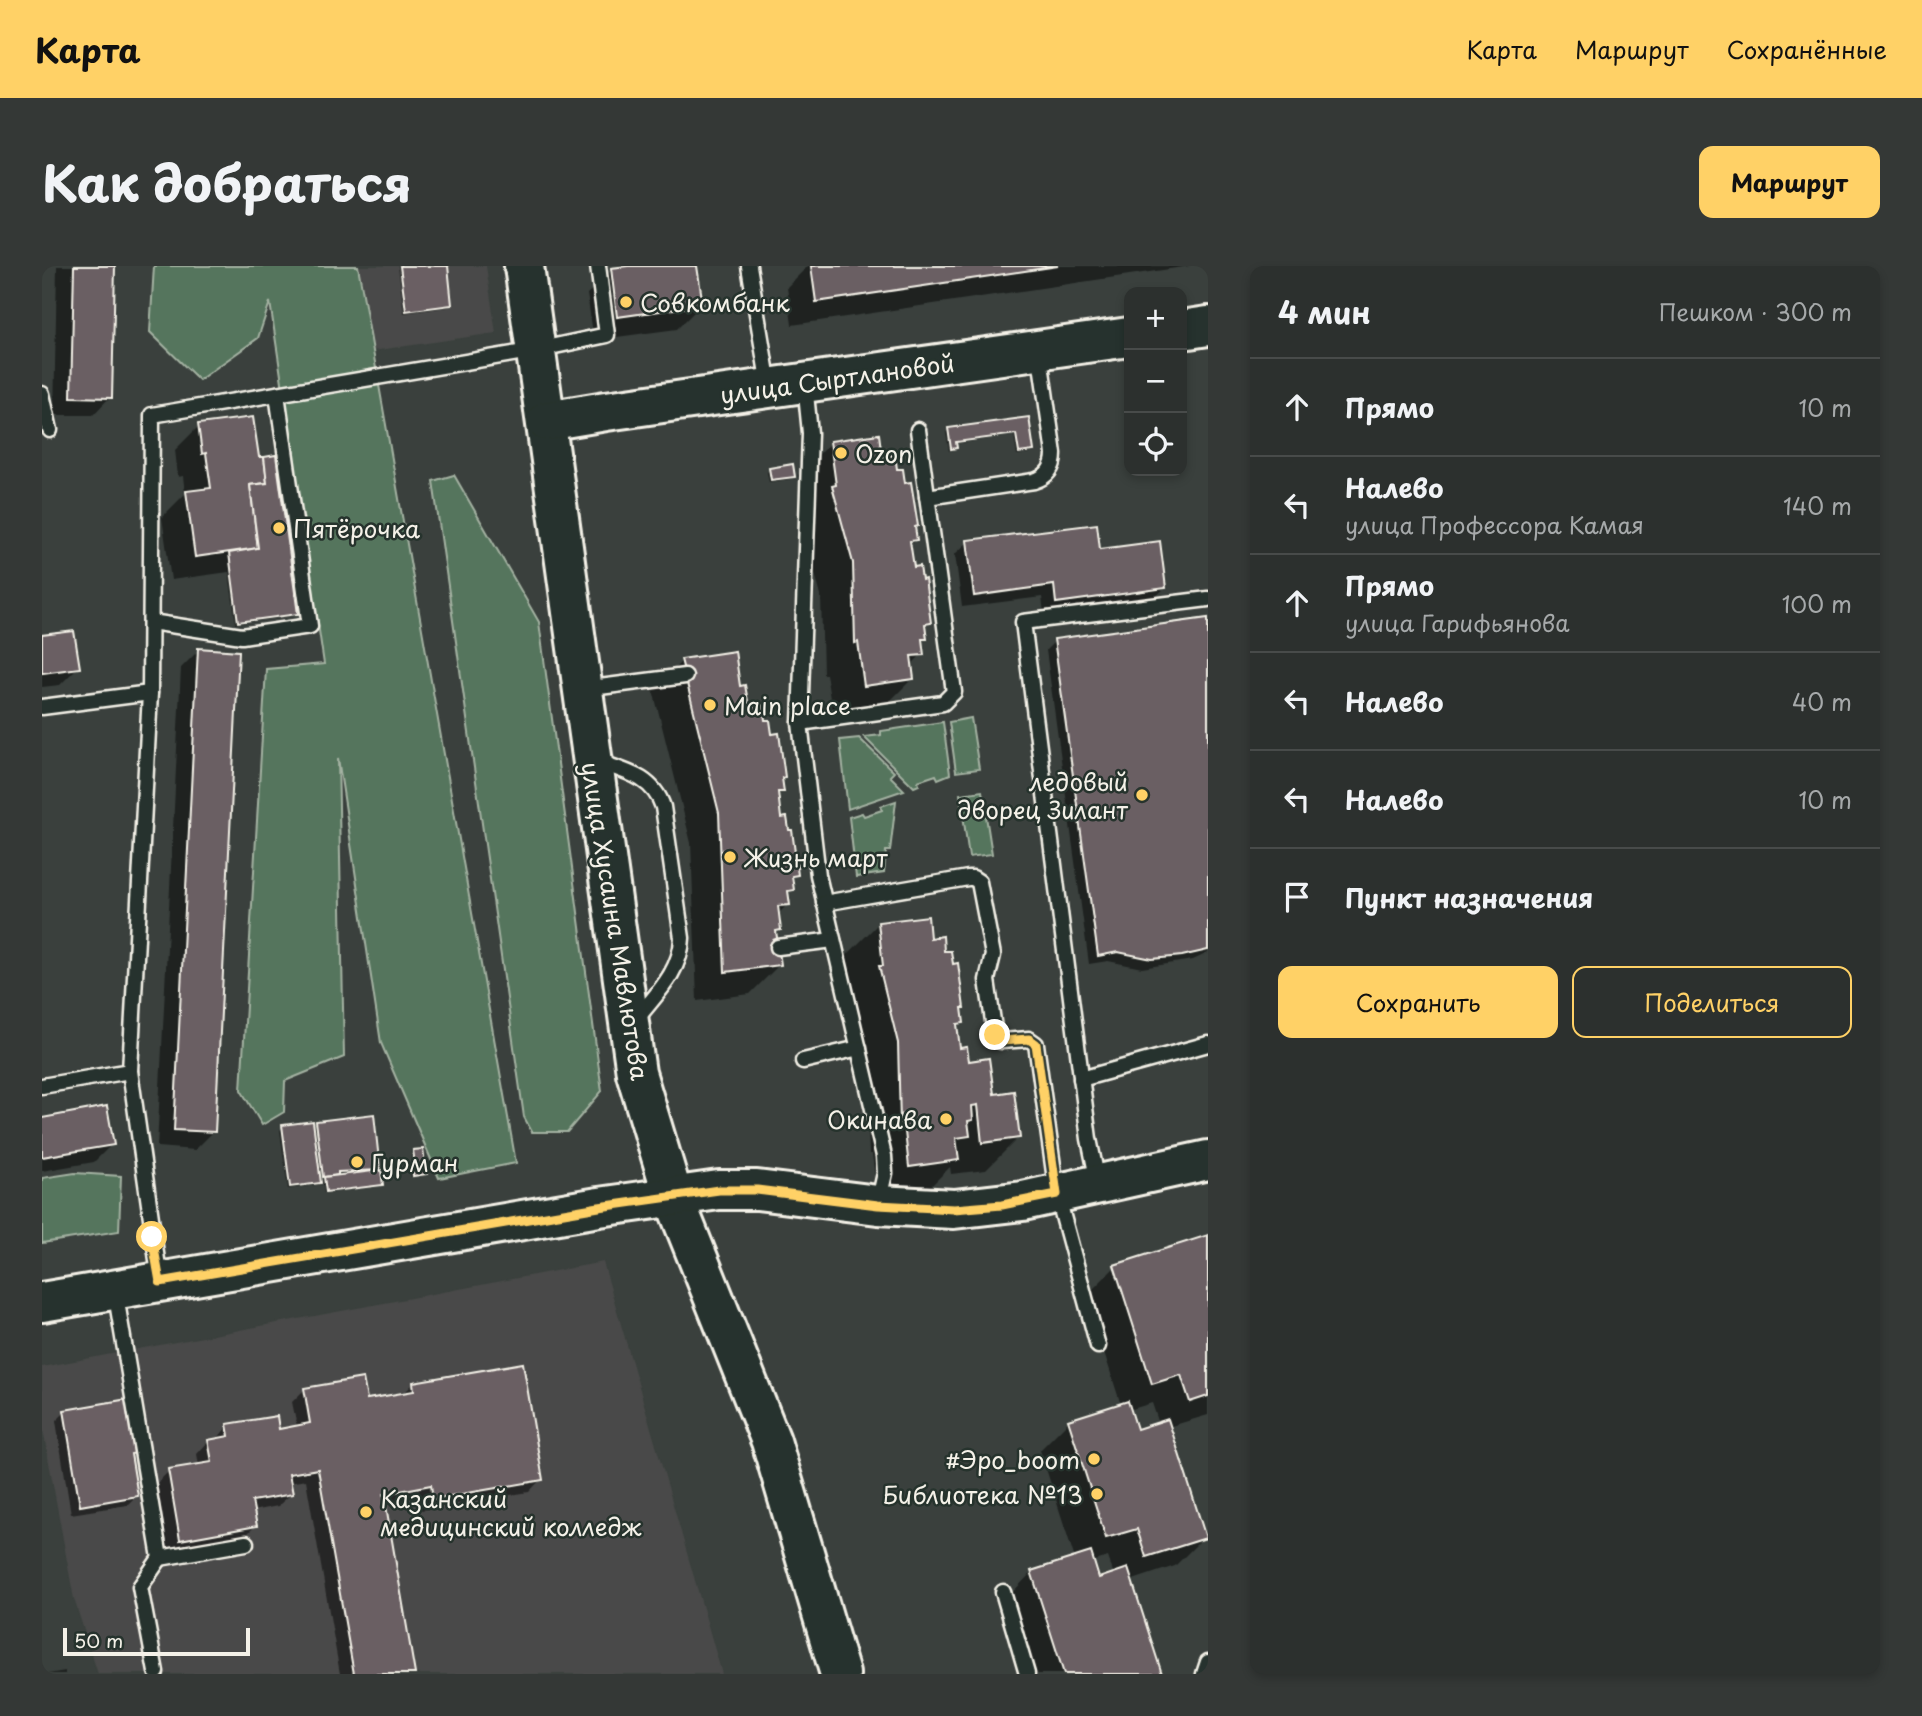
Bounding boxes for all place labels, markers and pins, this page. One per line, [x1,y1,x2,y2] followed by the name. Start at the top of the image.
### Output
[640,284,791,320] place label: Совкомбанк
[618,294,634,310] marker: Совкомбанк
[855,435,912,471] place label: Ozon
[833,445,849,461] marker: Ozon
[293,510,420,546] place label: Пятёрочка
[271,520,287,536] marker: Пятёрочка
[724,687,851,723] place label: Main place
[702,697,718,713] marker: Main place
[957,763,1129,827] place label: ледовый дворец Зилант
[1134,787,1150,803] marker: ледовый дворец Зилант
[743,839,888,875] place label: Жизнь март
[722,849,738,865] marker: Жизнь март
[827,1101,932,1137] place label: Окинава
[938,1111,954,1127] marker: Окинава
[371,1144,459,1180] place label: Гурман
[349,1154,365,1170] marker: Гурман
[946,1441,1080,1477] place label: #Эро_boom
[1086,1451,1102,1467] marker: #Эро_boom
[882,1476,1083,1512] place label: Библиотека №13
[380,1480,642,1544] place label: Казанский медицинский колледж
[1089,1486,1105,1502] marker: Библиотека №13
[358,1504,374,1520] marker: Казанский медицинский колледж

